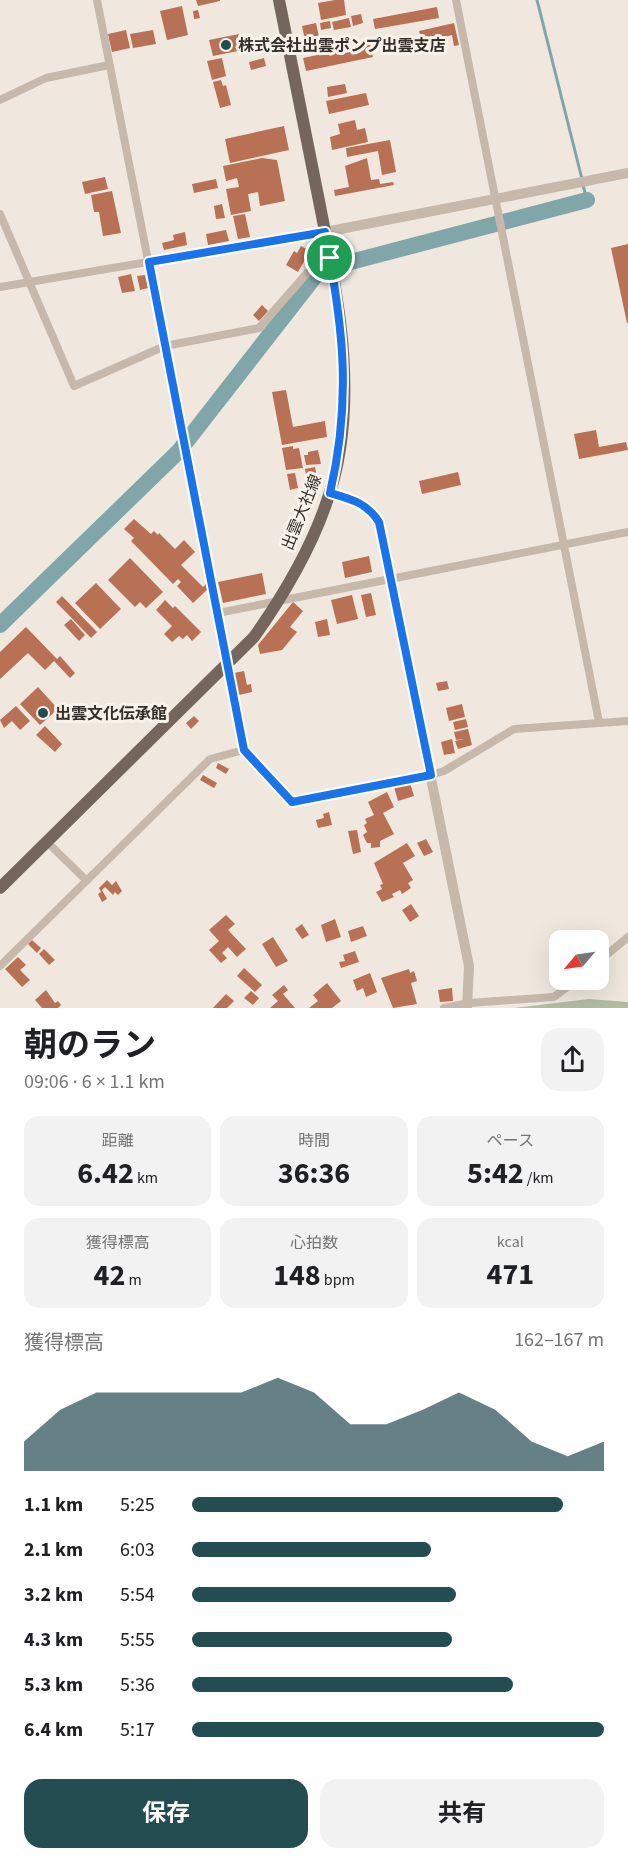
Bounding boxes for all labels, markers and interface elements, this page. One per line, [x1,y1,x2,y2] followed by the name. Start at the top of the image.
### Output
[238,35,446,57] place label: 株式会社出雲ポンプ出雲支店
[219,38,233,52] marker: 株式会社出雲ポンプ出雲支店
[304,232,355,283] pin
[313,241,346,274] icon: arrive
[277,471,327,554] street label: 出雲大社線
[55,703,167,725] place label: 出雲文化伝承館
[36,706,50,720] marker: 出雲文化伝承館
[549,930,609,990] north arrow
[549,930,609,990] map controls
[24,1022,156,1069] text: 朝のラン
[541,1028,604,1091] button: share
[24,1068,165,1096] text: 09:06 · 6 × 1.1 km
[102,1130,134,1152] text: 距離
[298,1130,330,1152] text: 時間
[487,1130,534,1152] text: ペース
[77,1152,134,1195] text: 6.42
[278,1152,350,1195] text: 36:36
[467,1152,524,1195] text: 5:42
[134,1167,158,1189] text: km
[524,1167,554,1189] text: /km
[497,1231,524,1253] text: kcal
[86,1232,150,1254] text: 獲得標高
[290,1232,338,1254] text: 心拍数
[487,1253,534,1296] text: 471
[94,1254,125,1297] text: 42
[273,1254,321,1297] text: 148
[125,1269,142,1291] text: m
[321,1269,355,1291] text: bpm
[514,1326,604,1354] text: 162–167 m
[24,1329,104,1357] text: 獲得標高
[24,1491,83,1519] text: 1.1 km
[120,1491,155,1519] text: 5:25
[24,1536,83,1564] text: 2.1 km
[120,1536,155,1564] text: 6:03
[24,1581,83,1609] text: 3.2 km
[120,1581,155,1609] text: 5:54
[24,1626,83,1654] text: 4.3 km
[120,1626,155,1654] text: 5:55
[24,1671,83,1699] text: 5.3 km
[120,1671,155,1699] text: 5:36
[24,1716,83,1744] text: 6.4 km
[120,1716,155,1744] text: 5:17
[24,1779,308,1848] button: 保存
[320,1779,604,1848] button: 共有

